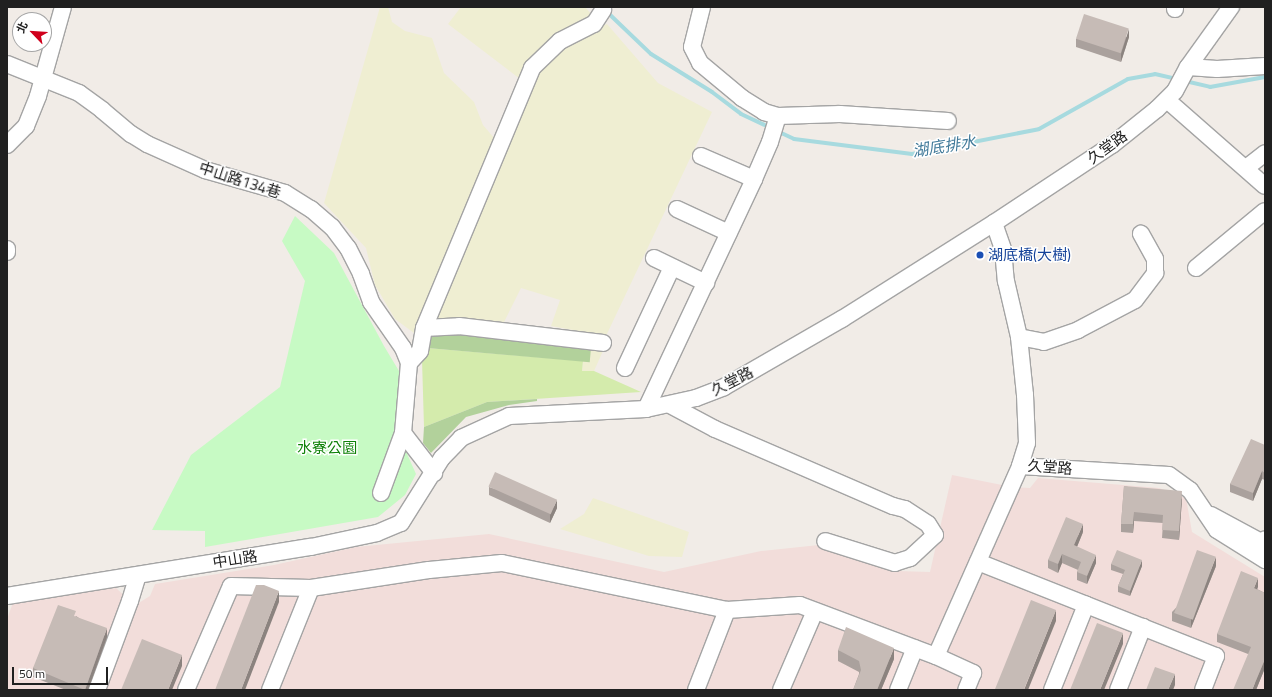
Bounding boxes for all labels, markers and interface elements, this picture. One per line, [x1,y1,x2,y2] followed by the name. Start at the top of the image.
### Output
[12,12,52,52] north arrow
[12,19,32,36] text: 北
[1084,126,1130,168] street label: 久堂路
[911,132,977,160] water label: 湖底排水
[197,158,283,202] street label: 中山路134巷
[988,246,1071,264] place label: 湖底橋(大樹)
[975,250,985,260] marker: 湖底橋(大樹)
[708,363,756,399] street label: 久堂路
[297,439,357,457] park label: 水寮公園
[1027,456,1073,478] street label: 久堂路
[211,547,259,571] street label: 中山路
[14,659,110,685] scale bar
[19,664,45,683] text: 50 m

